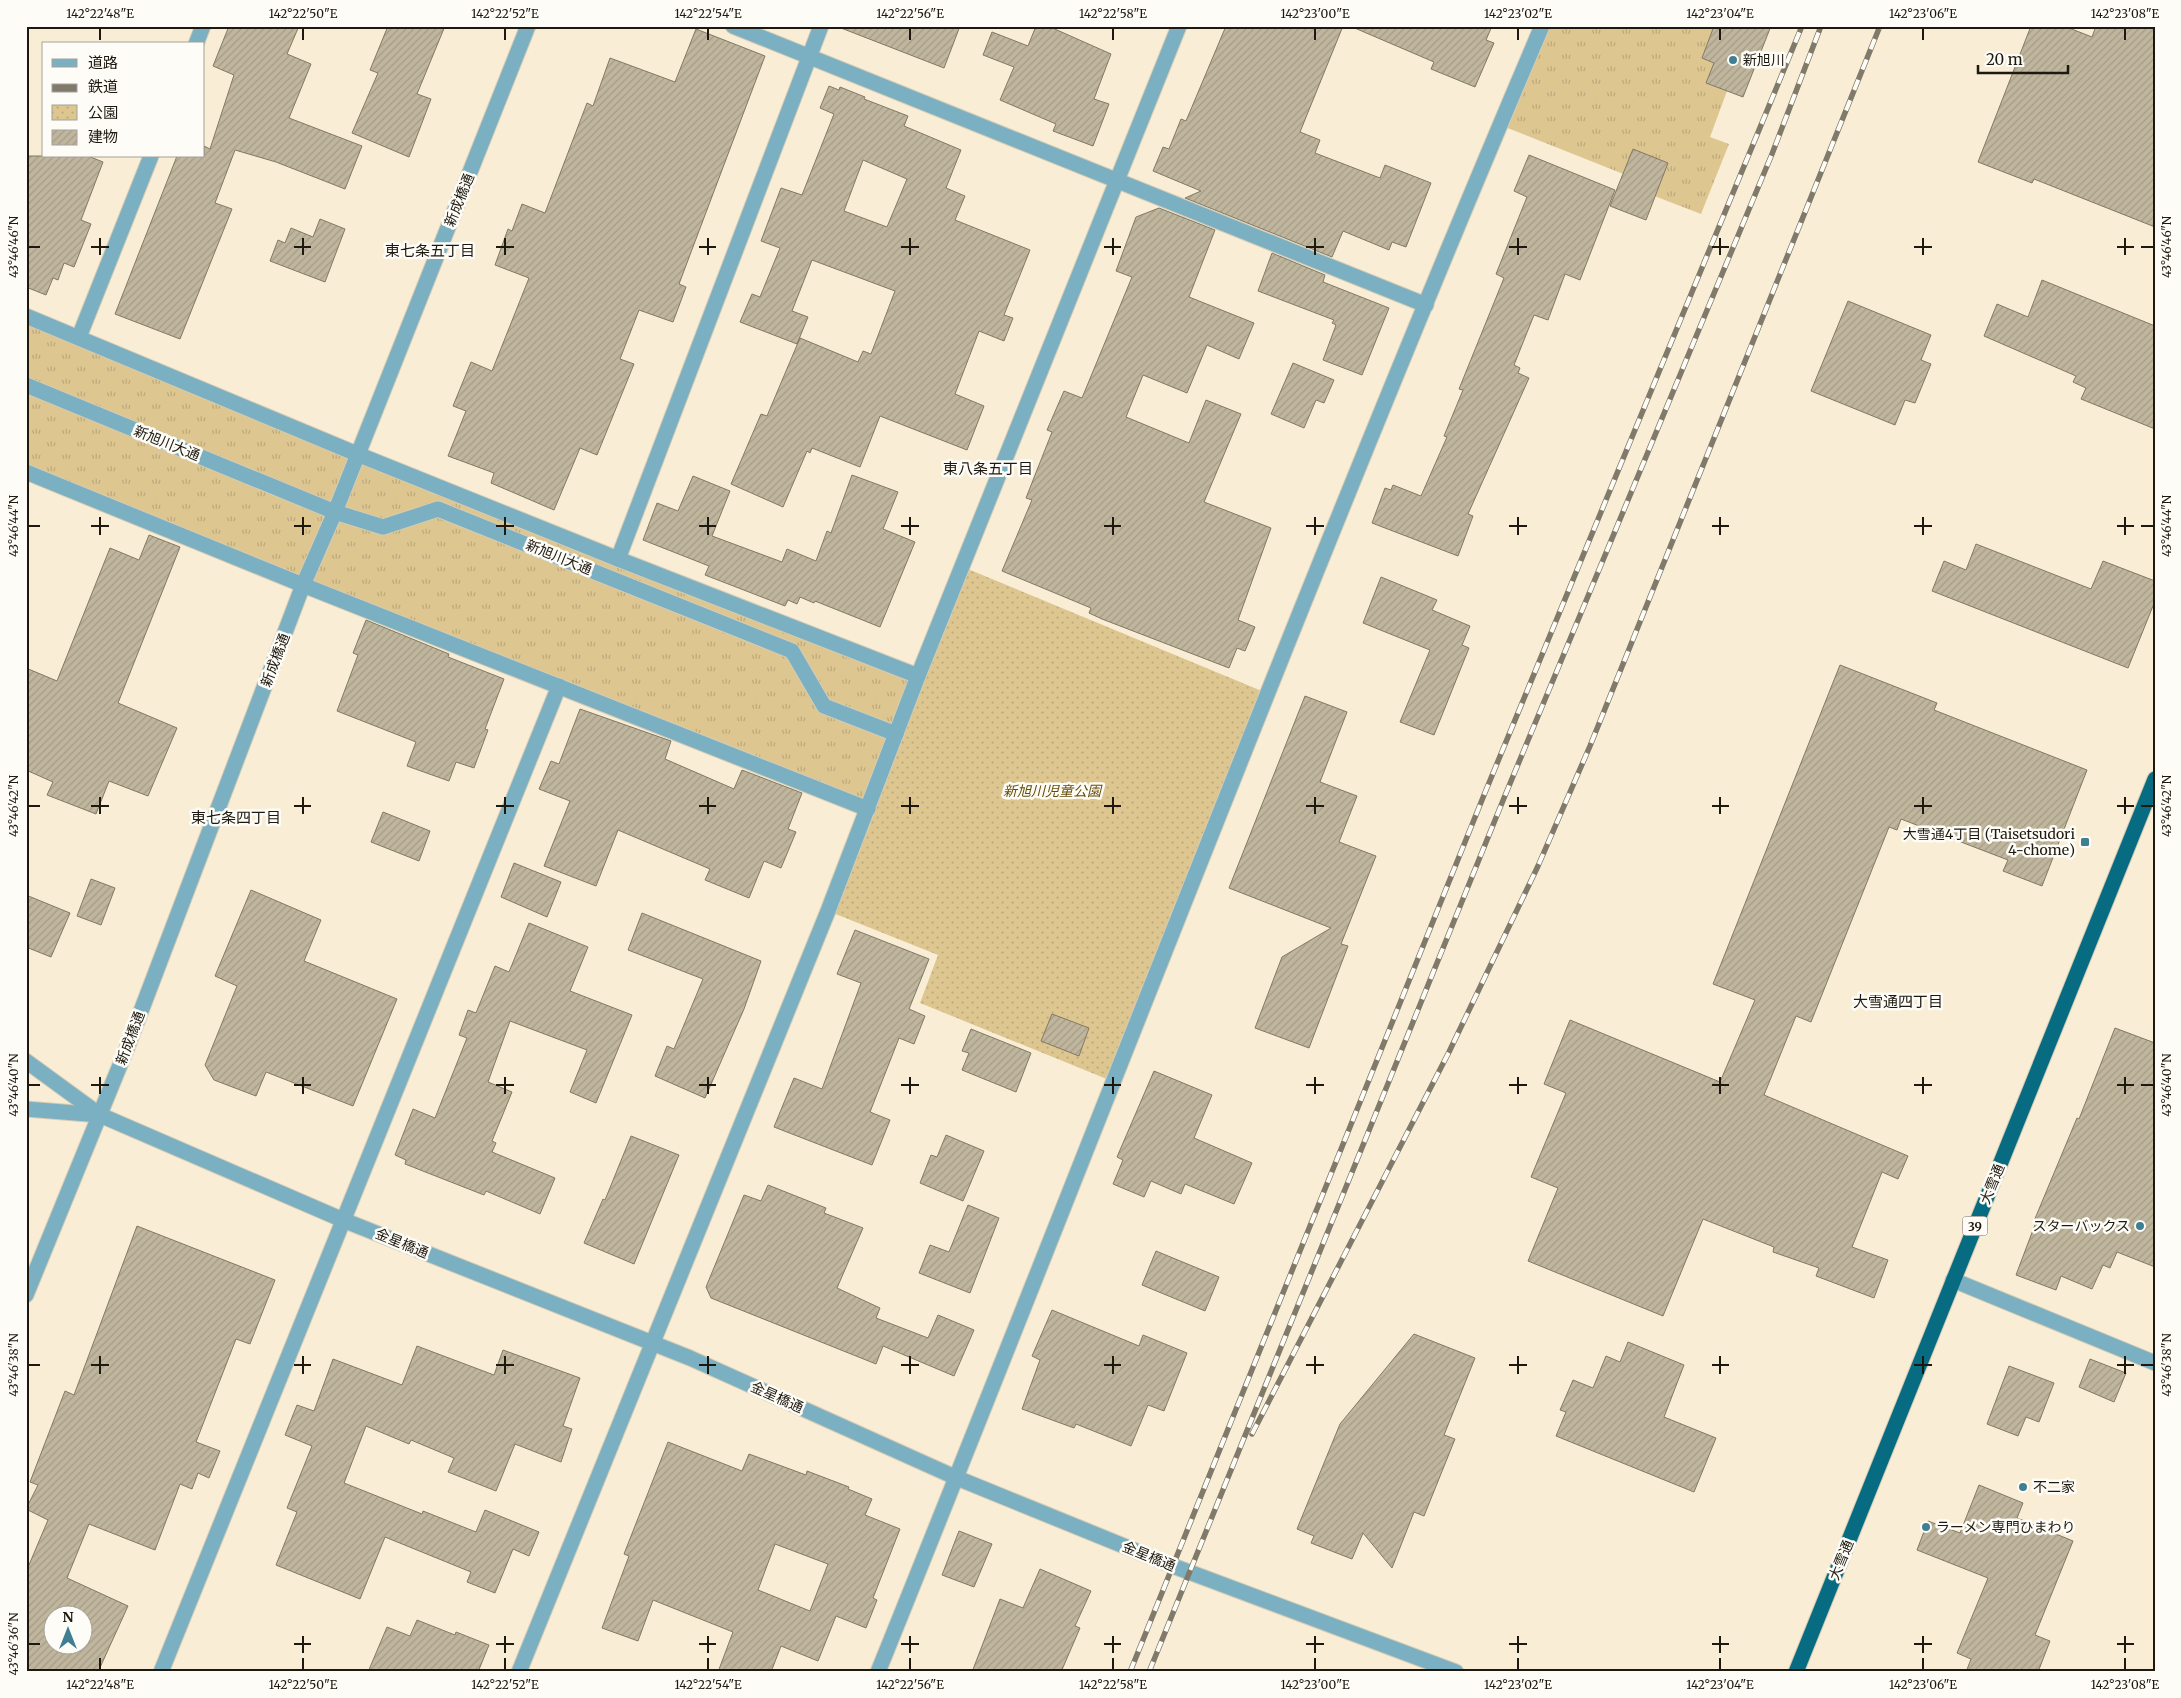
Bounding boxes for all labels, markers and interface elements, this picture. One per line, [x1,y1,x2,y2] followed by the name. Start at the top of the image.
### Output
[66,6,134,21] text: 142°22'48"E
[269,6,338,21] text: 142°22'50"E
[471,6,539,21] text: 142°22'52"E
[674,6,742,21] text: 142°22'54"E
[876,6,944,21] text: 142°22'56"E
[1079,6,1147,21] text: 142°22'58"E
[1280,6,1350,21] text: 142°23'00"E
[1484,6,1552,21] text: 142°23'02"E
[1686,6,1754,21] text: 142°23'04"E
[1889,6,1957,21] text: 142°23'06"E
[2091,6,2160,21] text: 142°23'08"E
[42,42,205,158] legend
[1978,42,2068,74] scale bar
[1986,50,2023,69] text: 20 m
[1743,51,1785,69] place label: 新旭川
[88,53,118,72] text: 道路
[1727,54,1739,66] marker: 新旭川
[88,77,118,96] text: 鉄道
[88,103,118,122] text: 公園
[88,127,118,146] text: 建物
[440,171,478,229] street label: 新成橋通
[6,215,21,278] text: 43°46'46"N
[2159,215,2174,278] text: 43°46'46"N
[385,241,475,260] district label: 東七条五丁目
[131,422,203,464] street label: 新旭川大通
[943,459,1033,478] district label: 東八条五丁目
[6,494,21,557] text: 43°46'44"N
[2159,494,2174,557] text: 43°46'44"N
[523,536,595,578] street label: 新旭川大通
[257,631,293,689] street label: 新成橋通
[6,774,21,837] text: 43°46'42"N
[2159,774,2174,837] text: 43°46'42"N
[1003,782,1103,800] park label: 新旭川児童公園
[191,808,281,827] district label: 東七条四丁目
[1903,825,2075,859] place label: 大雪通4丁目 (Taisetsudori 4-chome)
[2079,836,2091,848] marker: 大雪通4丁目 (Taisetsudori 4-chome)
[1853,992,1943,1011] district label: 大雪通四丁目
[112,1009,148,1067] street label: 新成橋通
[6,1053,21,1117] text: 43°46'40"N
[2159,1053,2174,1117] text: 43°46'40"N
[1976,1161,2008,1207] street label: 大雪通
[1962,1216,1988,1236] road number: 39
[2033,1217,2130,1235] place label: スターバックス
[2134,1220,2146,1232] marker: スターバックス
[373,1224,431,1262] street label: 金星橋通
[6,1333,21,1397] text: 43°46'38"N
[2159,1333,2174,1397] text: 43°46'38"N
[748,1377,806,1417] street label: 金星橋通
[2033,1478,2075,1496] place label: 不二家
[2017,1481,2029,1493] marker: 不二家
[1936,1518,2075,1536] place label: ラーメン専門ひまわり
[1920,1521,1932,1533] marker: ラーメン専門ひまわり
[1120,1537,1178,1575] street label: 金星橋通
[1825,1537,1857,1583] street label: 大雪通
[42,1606,92,1656] north arrow
[62,1608,74,1626] text: N
[6,1612,21,1675] text: 43°46'36"N
[66,1677,134,1692] text: 142°22'48"E
[269,1677,338,1692] text: 142°22'50"E
[471,1677,539,1692] text: 142°22'52"E
[674,1677,742,1692] text: 142°22'54"E
[876,1677,944,1692] text: 142°22'56"E
[1079,1677,1147,1692] text: 142°22'58"E
[1280,1677,1350,1692] text: 142°23'00"E
[1484,1677,1552,1692] text: 142°23'02"E
[1686,1677,1754,1692] text: 142°23'04"E
[1889,1677,1957,1692] text: 142°23'06"E
[2091,1677,2160,1692] text: 142°23'08"E

